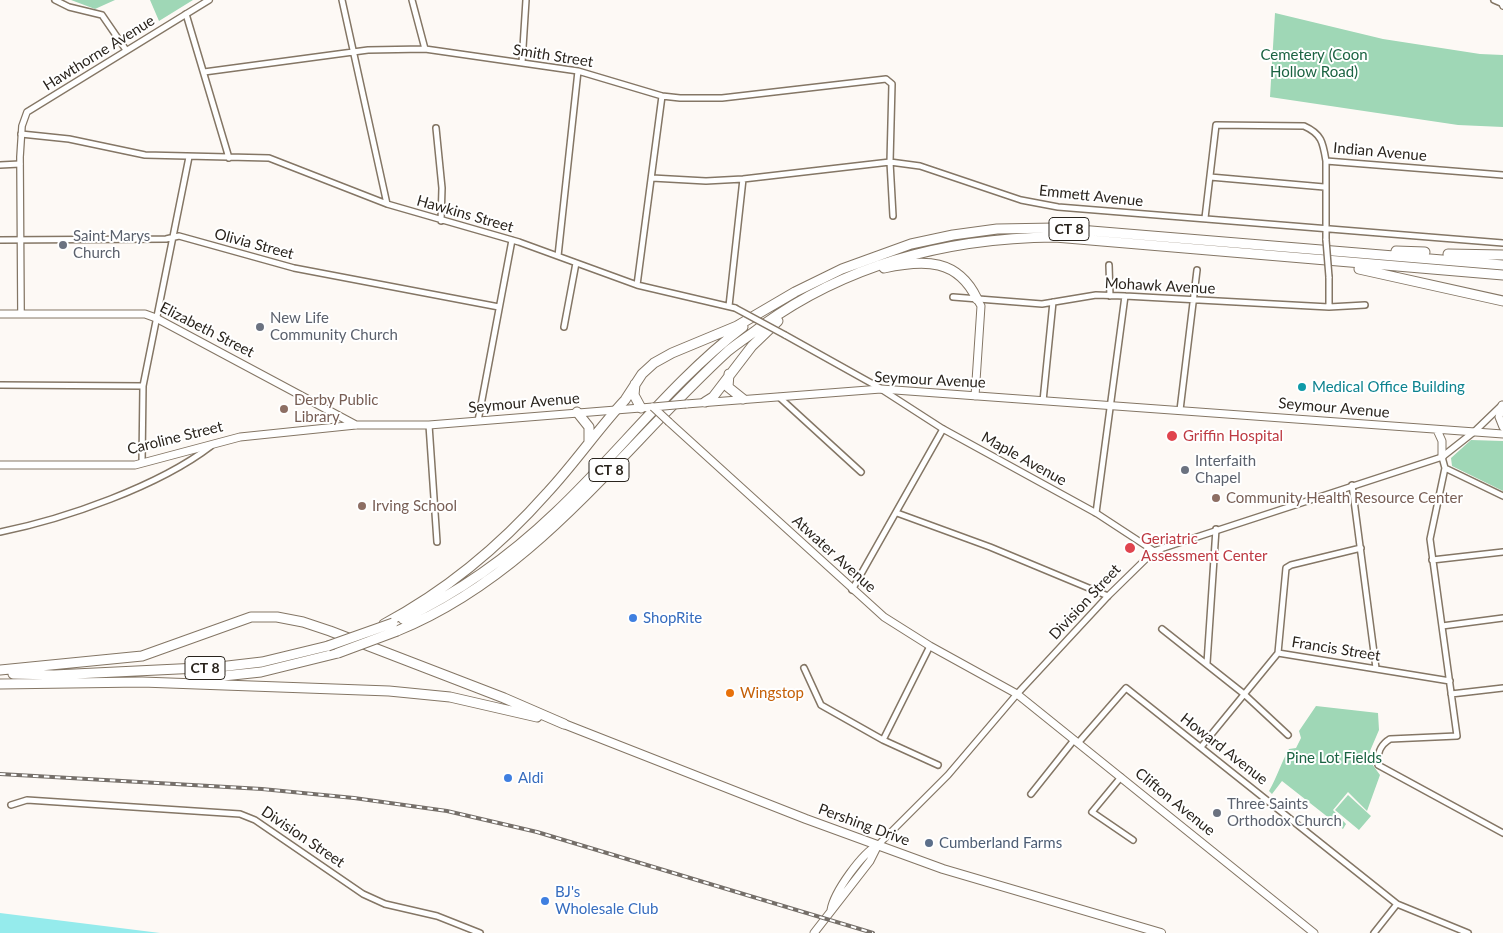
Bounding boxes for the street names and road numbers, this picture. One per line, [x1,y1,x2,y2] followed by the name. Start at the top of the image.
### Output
[40,11,158,95] street label: Hawthorne Avenue
[512,41,594,71] street label: Smith Street
[1333,139,1427,165] street label: Indian Avenue
[1038,182,1144,210] street label: Emmett Avenue
[415,192,515,236] street label: Hawkins Street
[1049,218,1089,240] road number: CT 8
[212,225,296,263] street label: Olivia Street
[1104,274,1216,298] street label: Mohawk Avenue
[157,299,257,361] street label: Elizabeth Street
[874,368,986,392] street label: Seymour Avenue
[468,389,580,417] street label: Seymour Avenue
[1278,394,1390,422] street label: Seymour Avenue
[125,417,225,459] street label: Caroline Street
[978,428,1070,490] street label: Maple Avenue
[589,458,629,482] road number: CT 8
[788,512,880,596] street label: Atwater Avenue
[1046,561,1124,643] street label: Division Street
[1290,633,1382,665] street label: Francis Street
[185,656,225,680] road number: CT 8
[1177,709,1271,789] street label: Howard Avenue
[1131,764,1219,840] street label: Clifton Avenue
[816,800,912,850] street label: Pershing Drive
[258,803,348,871] street label: Division Street

